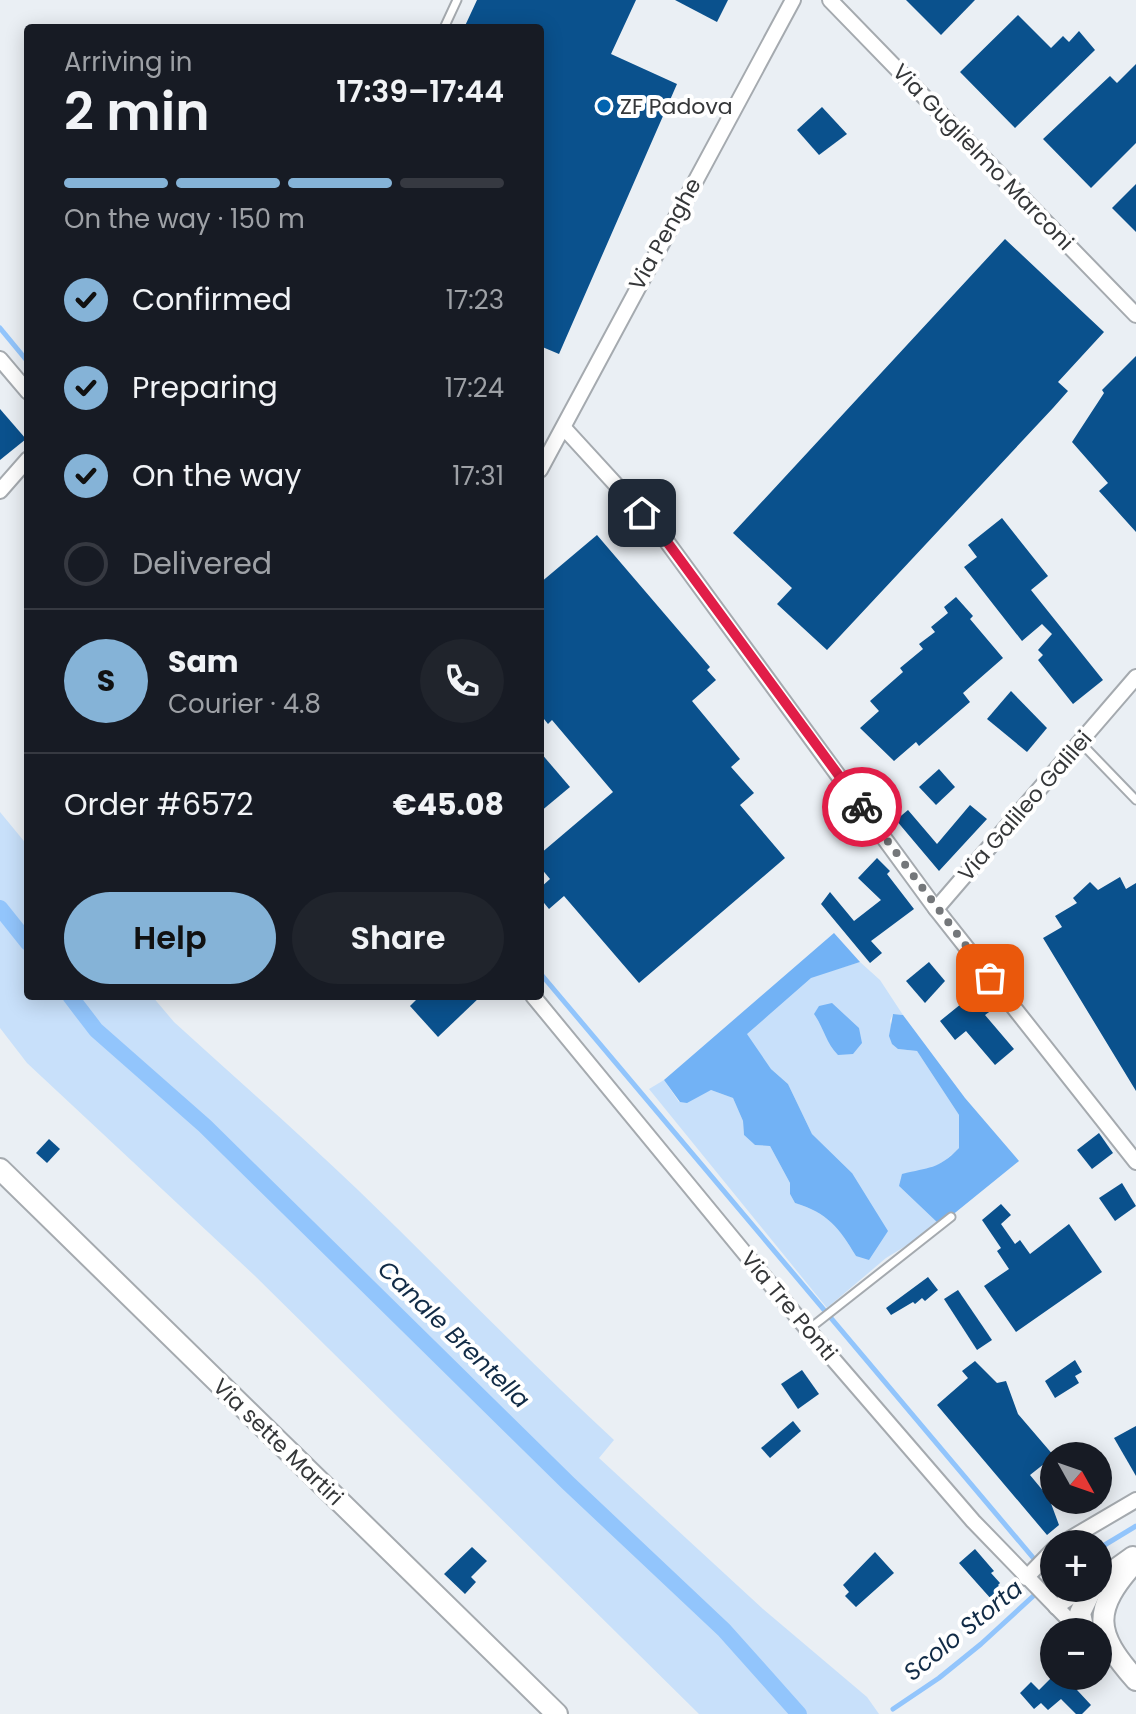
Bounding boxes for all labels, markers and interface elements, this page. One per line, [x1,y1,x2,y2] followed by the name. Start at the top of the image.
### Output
[64,44,193,80] text: Arriving in
[886,57,1080,257] street label: Via Guglielmo Marconi
[336,70,504,113] text: 17:39–17:44
[64,75,210,148] text: 2 min
[620,91,733,122] place label: ZF Padova
[595,97,613,115] marker: ZF Padova
[621,172,709,296] street label: Via Penghe
[64,201,305,237] text: On the way · 150 m
[64,278,108,322] icon: check
[132,278,292,321] text: Confirmed
[446,282,504,318] text: 17:23
[64,366,108,410] icon: check
[132,366,278,409] text: Preparing
[445,370,504,406] text: 17:24
[64,454,108,498] icon: check
[132,454,301,497] text: On the way
[452,458,504,494] text: 17:31
[608,479,676,547] pin
[620,491,664,535] icon: home
[132,542,272,585] text: Delivered
[420,639,504,723] button: phone
[168,640,239,683] text: Sam
[97,659,115,702] text: S
[168,686,321,722] text: Courier · 4.8
[951,724,1099,888] street label: Via Galileo Galilei
[822,767,902,847] courier
[64,783,254,826] text: Order #6572
[393,783,504,826] text: €45.08
[840,785,884,829] icon: bike
[64,892,276,984] button: Help
[292,892,504,984] button: Share
[956,944,1024,1012] pin
[968,956,1012,1000] icon: bag
[734,1244,844,1368] street label: Via Tre Ponti
[371,1253,537,1415] water label: Canale Brentella
[206,1372,350,1512] street label: Via sette Martiri
[1040,1442,1112,1514] north arrow
[1040,1442,1112,1690] map controls
[1040,1530,1112,1602] button: +
[897,1572,1029,1688] water label: Scolo Storta
[1040,1618,1112,1690] button: −

